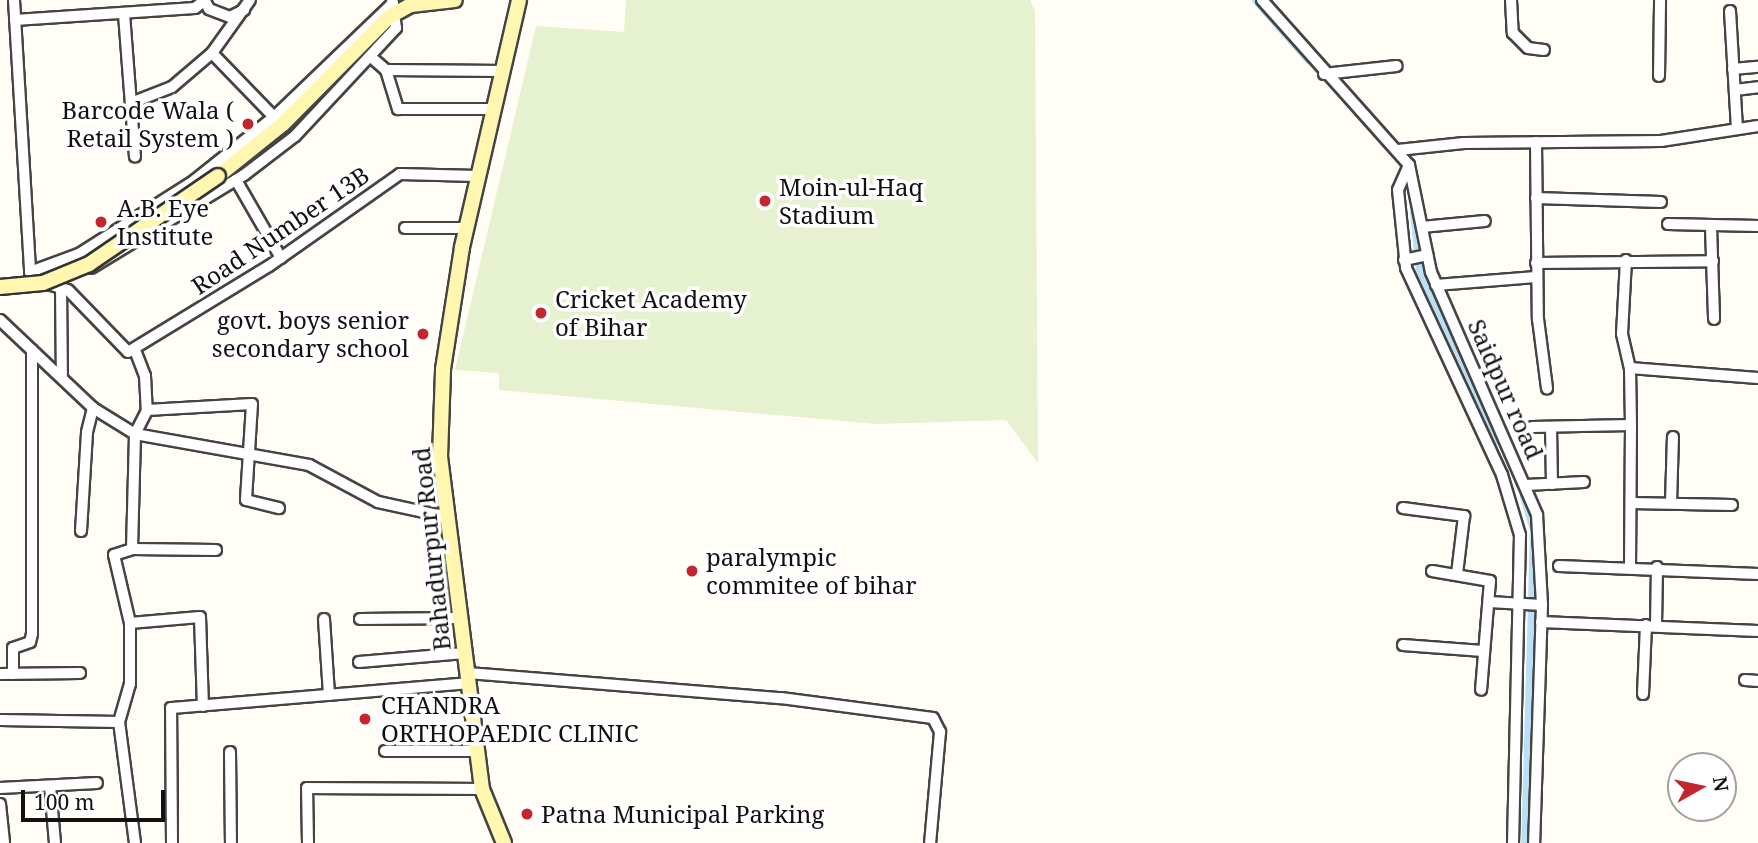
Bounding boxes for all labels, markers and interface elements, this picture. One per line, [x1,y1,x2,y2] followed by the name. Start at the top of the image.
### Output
[62,96,234,152] place label: Barcode Wala ( Retail System )
[240,116,256,132] marker: Barcode Wala ( Retail System )
[186,160,374,300] street label: Road Number 13B
[779,173,923,229] place label: Moin-ul-Haq Stadium
[757,193,773,209] marker: Moin-ul-Haq Stadium
[117,194,213,250] place label: A.B. Eye Institute
[91,212,111,232] marker: A.B. Eye Institute
[555,285,747,341] place label: Cricket Academy of Bihar
[533,305,549,321] marker: Cricket Academy of Bihar
[212,306,409,362] place label: govt. boys senior secondary school
[1462,315,1550,463] street label: Saidpur road
[415,326,431,342] marker: govt. boys senior secondary school
[406,446,456,652] street label: Bahadurpur Road
[706,543,916,599] place label: paralympic commitee of bihar
[684,563,700,579] marker: paralympic commitee of bihar
[381,691,638,747] place label: CHANDRA ORTHOPAEDIC CLINIC
[355,709,375,729] marker: CHANDRA ORTHOPAEDIC CLINIC
[1667,752,1737,822] north arrow
[1707,775,1735,793] text: N
[24,776,168,820] scale bar
[34,788,95,816] text: 100 m
[541,800,824,828] place label: Patna Municipal Parking
[519,806,535,822] marker: Patna Municipal Parking

